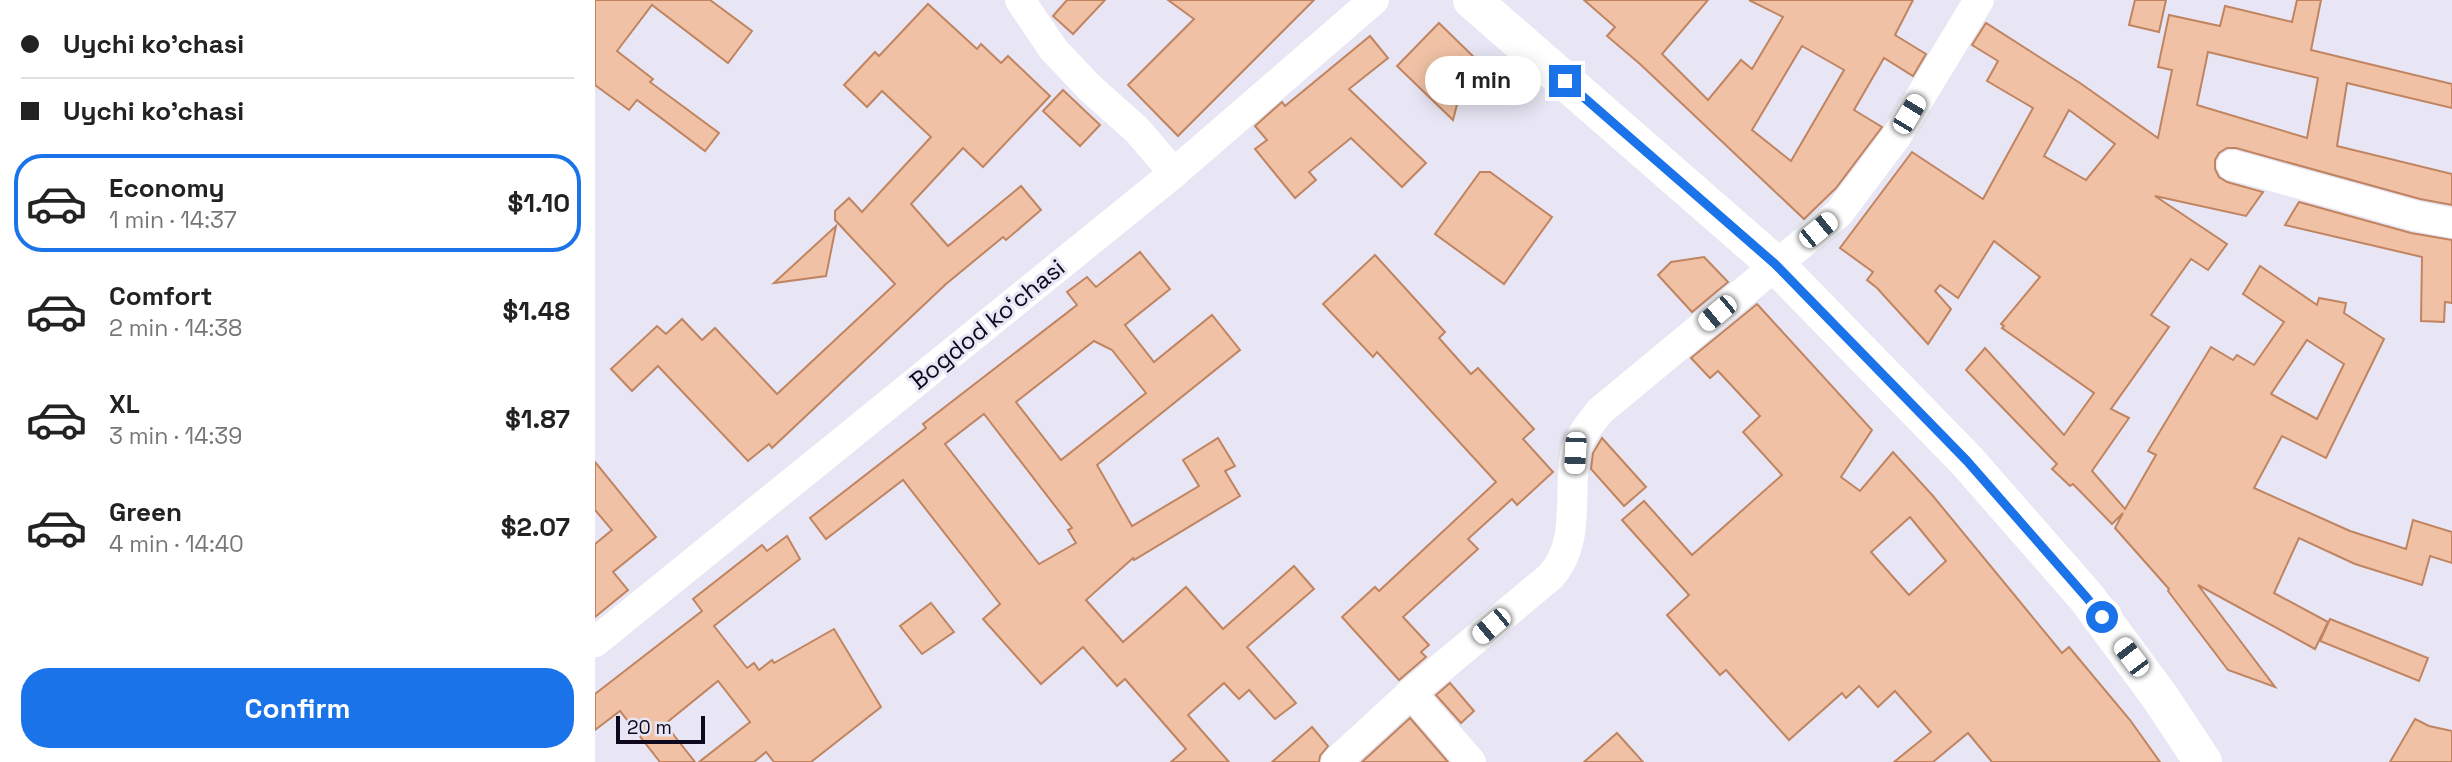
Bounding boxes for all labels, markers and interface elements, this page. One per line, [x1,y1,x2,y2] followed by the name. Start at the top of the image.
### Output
[63,27,244,61] text: Uychi ko'chasi
[1425,56,1541,106] callout: 1 min
[1455,65,1511,95] text: 1 min
[1549,65,1581,97] route end
[1890,91,1929,137] car
[63,94,244,128] text: Uychi ko'chasi
[109,171,225,205] text: Economy
[25,172,88,235] icon: car
[507,186,570,220] text: $1.10
[109,205,237,235] text: 1 min · 14:37
[1796,209,1841,251] car
[903,252,1071,396] street label: Bogdod koʻchasi
[109,279,212,313] text: Comfort
[25,280,88,343] icon: car
[1695,291,1740,335] car
[503,294,570,328] text: $1.48
[109,313,242,343] text: 2 min · 14:38
[109,387,140,421] text: XL
[25,388,88,451] icon: car
[505,402,570,436] text: $1.87
[109,421,242,451] text: 3 min · 14:39
[1564,431,1587,475] car
[109,495,182,529] text: Green
[25,496,88,559] icon: car
[501,510,570,544] text: $2.07
[109,529,244,559] text: 4 min · 14:40
[2086,601,2118,633] route start
[1469,604,1514,648] car
[2110,634,2153,680] car
[21,668,574,748] button: Confirm
[616,713,705,745] scale bar
[627,715,672,740] text: 20 m

